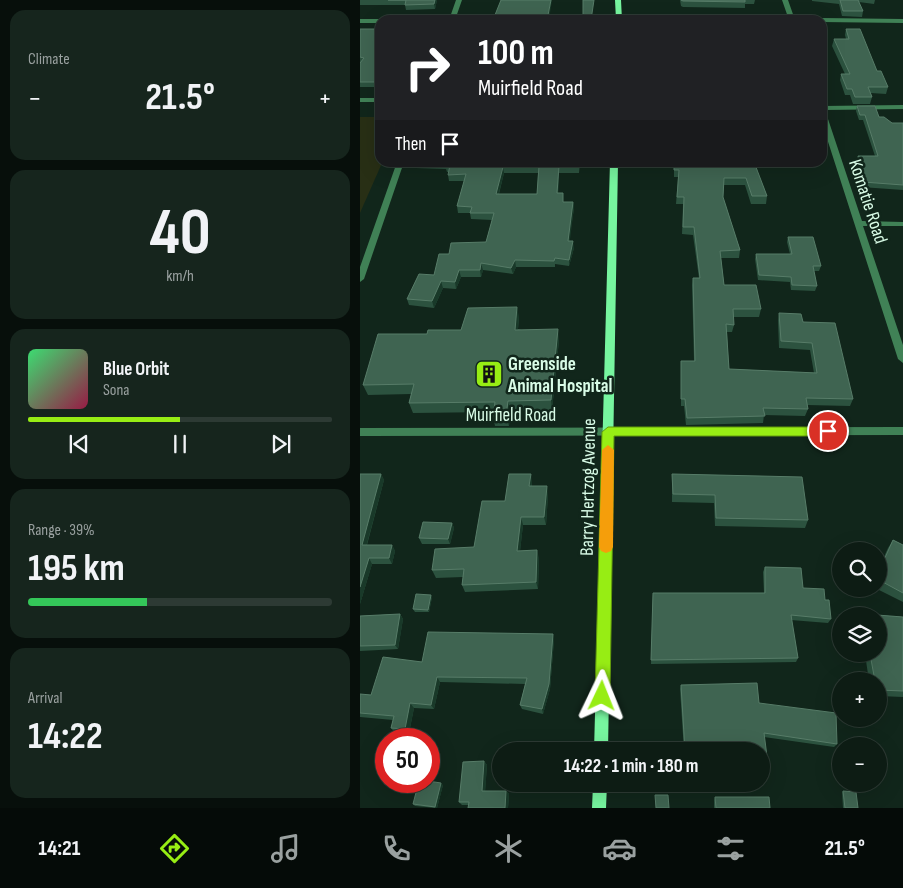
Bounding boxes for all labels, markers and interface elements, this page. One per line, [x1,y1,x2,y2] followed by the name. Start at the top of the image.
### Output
[478,32,554,75] text: 100 m
[395,35,460,100] icon: right
[28,50,70,69] text: Climate
[145,75,215,120] text: 21.5°
[478,75,583,102] text: Muirfield Road
[28,82,42,115] text: −
[318,82,332,115] text: +
[436,130,464,158] icon: arrive
[395,133,426,156] text: Then
[843,156,892,247] street label: Komatie Road
[149,195,211,273] text: 40
[166,267,194,286] text: km/h
[507,353,612,398] place label: Greenside Animal Hospital
[103,358,169,381] text: Blue Orbit
[474,359,504,389] building icon: Greenside Animal Hospital
[103,381,130,400] text: Sona
[466,404,556,427] street label: Muirfield Road
[807,410,849,452] pin
[814,417,842,445] icon: arrive
[576,418,601,556] street label: Barry Hertzog Avenue
[65,430,93,458] icon: previous
[166,430,194,458] icon: pause
[267,430,295,458] icon: next
[28,521,95,540] text: Range · 39%
[832,542,887,792] map controls
[832,542,887,597] button: search
[28,546,125,591] text: 195 km
[832,607,887,662] button: layers
[575,669,627,721] position arrow
[832,672,887,727] button: +
[28,689,62,708] text: Arrival
[28,714,103,759] text: 14:22
[375,728,440,793] speed limit sign: 50
[832,737,887,792] button: −
[564,755,698,778] text: 14:22 · 1 min · 180 m
[157,831,192,866] icon: directions
[268,831,303,866] icon: music
[379,831,414,866] icon: phone
[491,831,526,866] icon: climate
[602,831,637,866] icon: car
[713,831,748,866] icon: filters
[38,835,80,862] text: 14:21
[824,835,865,862] text: 21.5°

